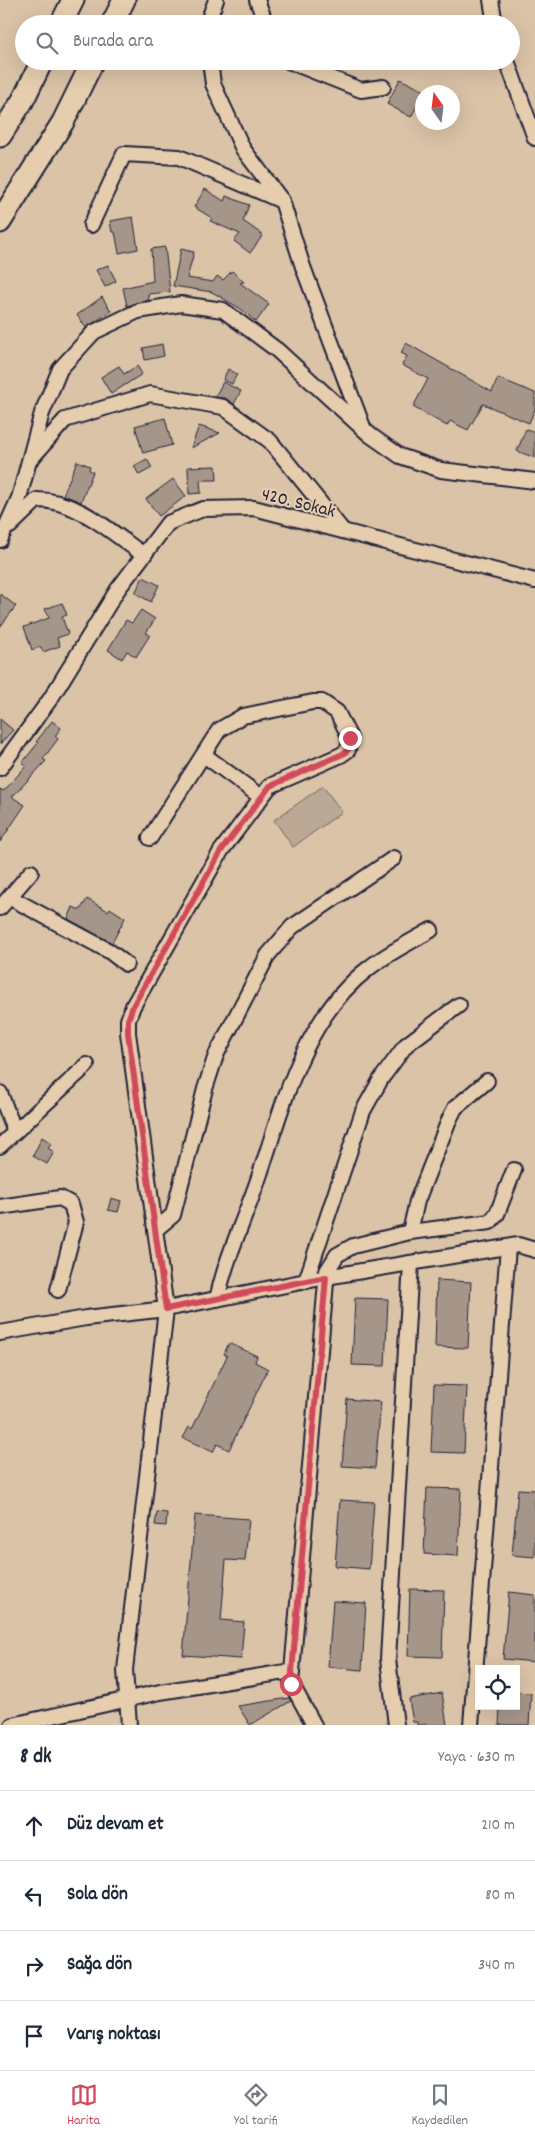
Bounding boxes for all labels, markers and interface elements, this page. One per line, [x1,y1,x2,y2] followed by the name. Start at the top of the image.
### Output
[15,15,520,70] search box
[33,29,61,57] icon: search
[73,29,153,56] text: Burada ara
[415,85,460,130] north arrow
[258,482,338,527] street label: 420. Sokak
[339,727,362,750] route end
[475,1665,520,1710] map controls
[475,1665,520,1710] button: locate
[280,1673,303,1696] route start
[20,1743,52,1773] text: 8 dk
[438,1746,515,1769] text: Yaya · 630 m
[20,1812,48,1840] icon: ahead
[67,1812,163,1839] text: Düz devam et
[481,1814,515,1837] text: 210 m
[20,1882,48,1910] icon: left
[67,1882,128,1909] text: Sola dön
[485,1884,515,1907] text: 80 m
[20,1952,48,1980] icon: right
[67,1952,132,1979] text: Sağa dön
[478,1954,515,1977] text: 340 m
[20,2022,48,2050] icon: arrive
[67,2022,161,2049] text: Varış noktası
[67,2081,100,2131] tab: Harita
[234,2081,278,2131] tab: Yol tarifi
[412,2081,468,2131] tab: Kaydedilen

